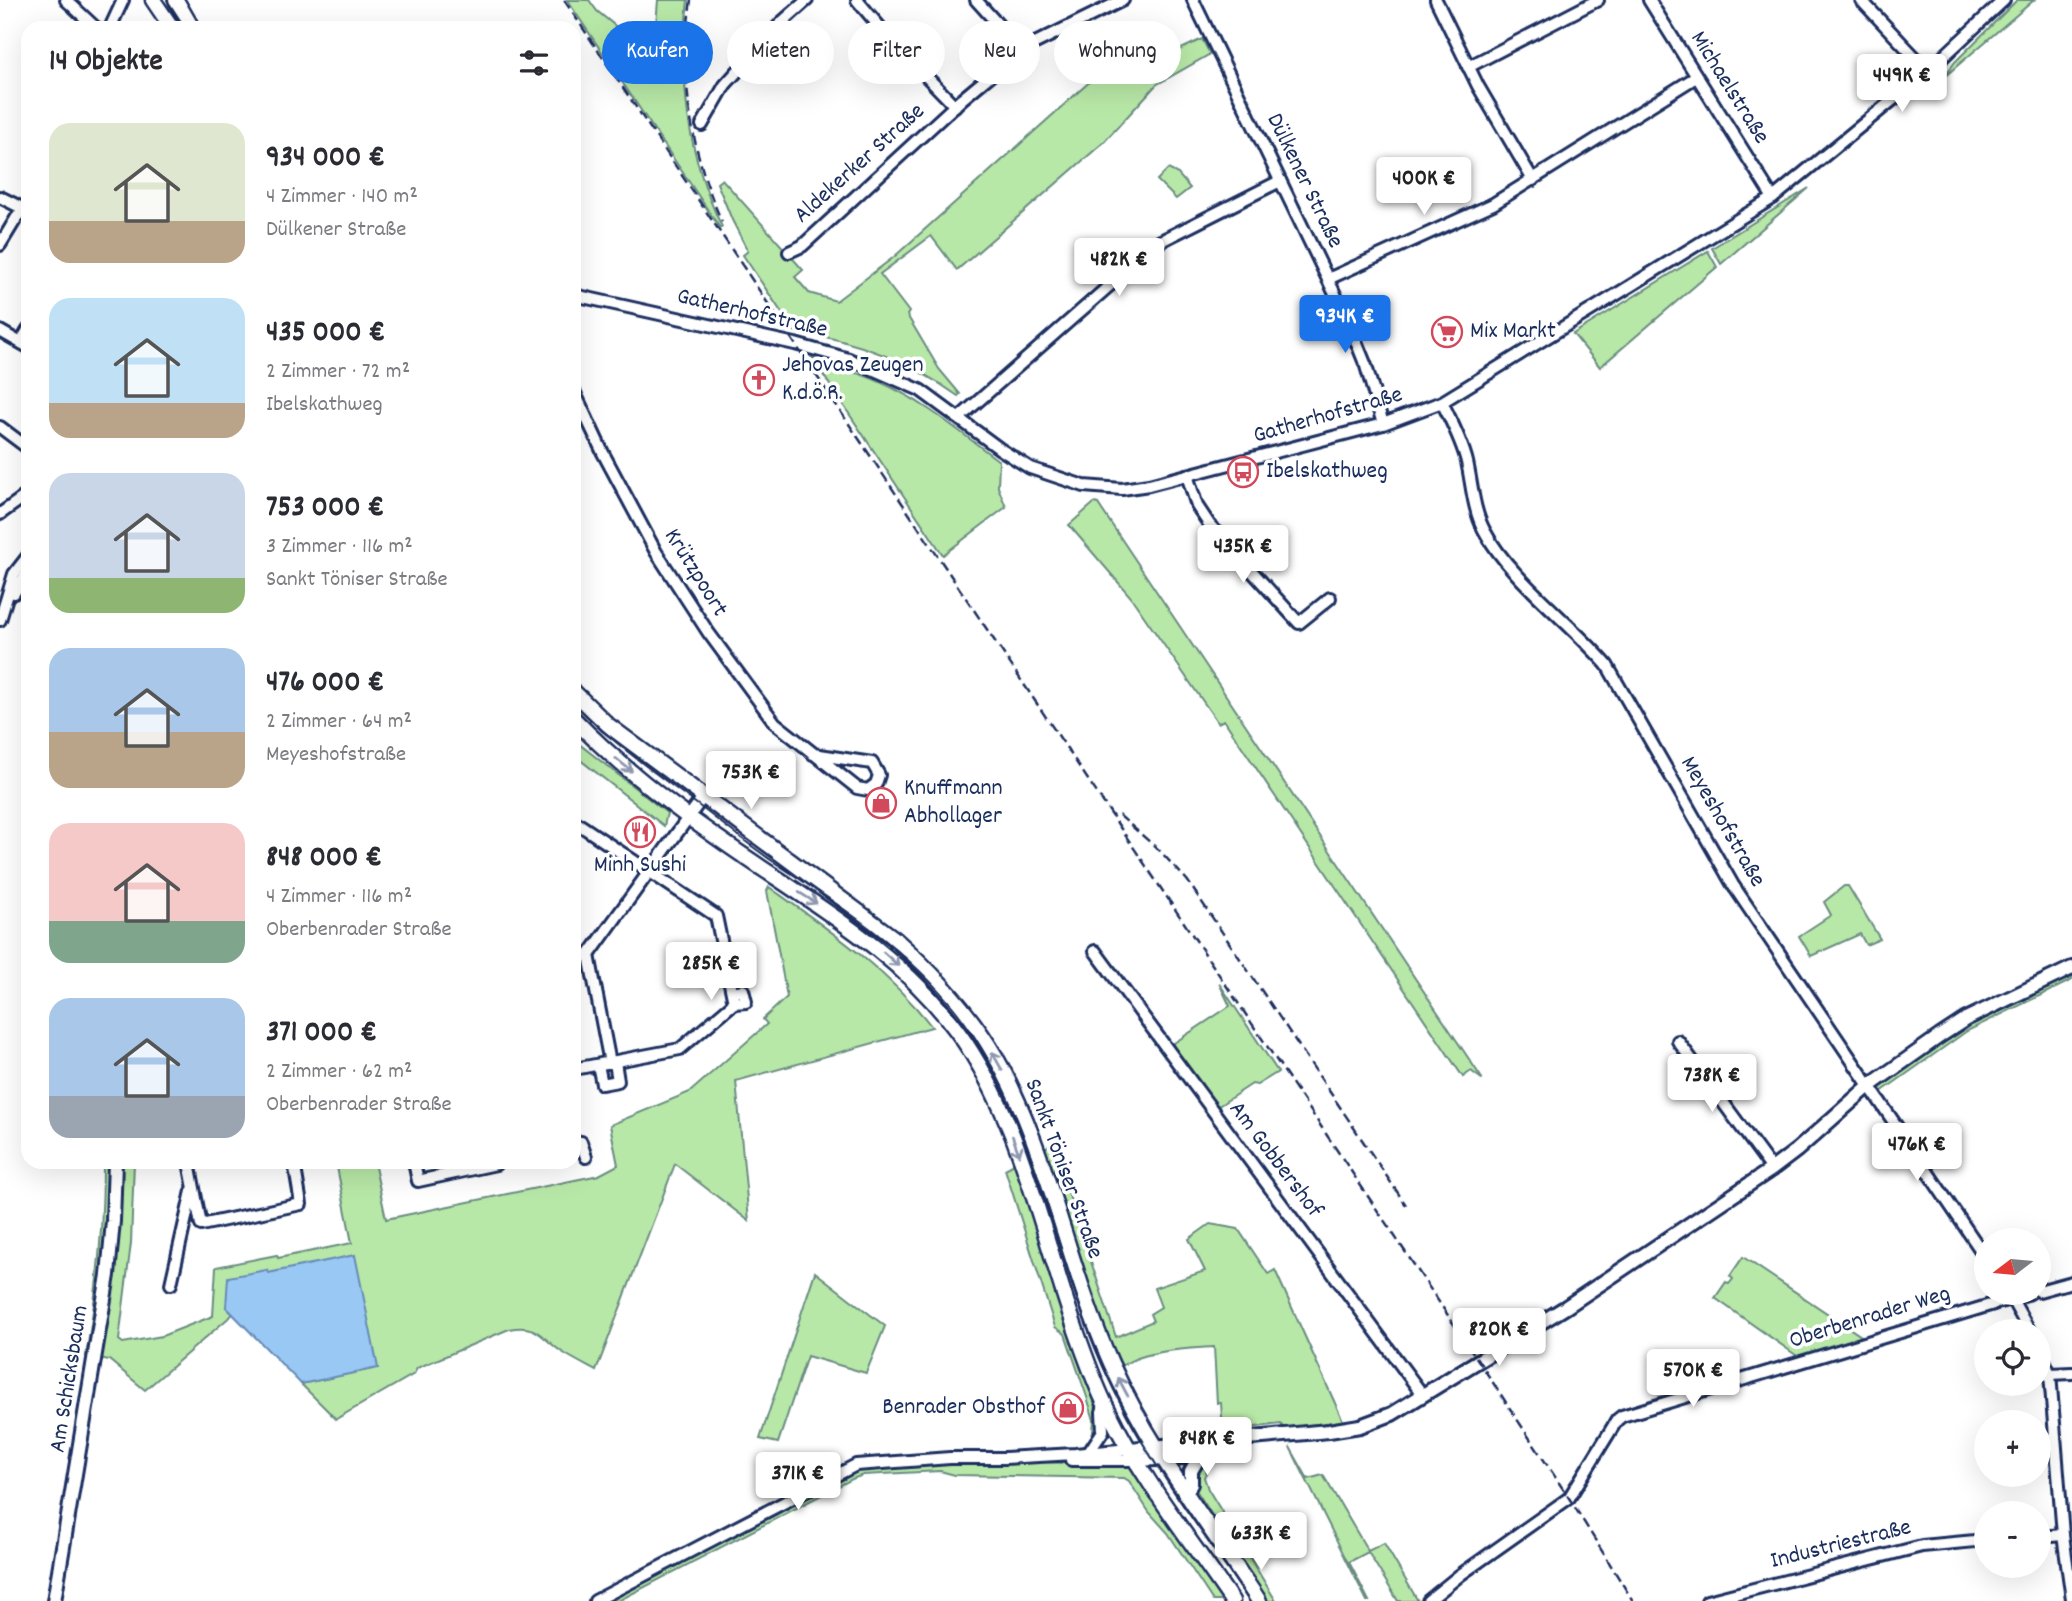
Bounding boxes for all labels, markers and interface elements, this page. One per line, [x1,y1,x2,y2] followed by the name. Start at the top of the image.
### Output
[602,21,713,84] chip: Kaufen
[727,21,834,84] chip: Mieten
[848,21,945,84] chip: Filter
[959,21,1040,84] chip: Neu
[1054,21,1181,84] chip: Wohnung
[1681,25,1777,151] street label: Michaelstraße
[49,42,163,85] text: 14 Objekte
[515,44,553,82] icon: filters
[1845,54,1959,114] pin: 449K €
[1873,60,1931,93] text: 449K €
[787,96,933,232] street label: Aldekerker Straße
[1257,108,1351,254] street label: Dülkener Straße
[266,138,385,181] text: 934 000 €
[105,151,189,235] icon: home
[1367,158,1481,217] pin: 400K €
[1392,163,1456,196] text: 400K €
[266,181,418,214] text: 4 Zimmer · 140 m²
[266,214,406,247] text: Dülkener Straße
[1062,238,1176,298] pin: 482K €
[1090,244,1148,277] text: 482K €
[673,280,831,348] street label: Gatherhofstraße
[1288,296,1402,355] pin: 934K €
[1315,301,1375,334] text: 934K €
[266,313,385,356] text: 435 000 €
[1430,315,1464,349] supermarket icon: Mix Markt
[1470,315,1556,349] place label: Mix Markt
[105,326,189,410] icon: home
[782,349,923,411] place label: Jehovas Zeugen K.d.ö.R.
[266,356,410,389] text: 2 Zimmer · 72 m²
[742,363,776,397] church icon: Jehovas Zeugen K.d.ö.R.
[1249,378,1407,454] street label: Gatherhofstraße
[266,389,383,422] text: Ibelskathweg
[1226,455,1260,489] bus stop icon: Ibelskathweg
[1266,455,1388,489] place label: Ibelskathweg
[266,488,384,531] text: 753 000 €
[105,501,189,585] icon: home
[654,522,736,624] street label: Krützpoort
[1186,526,1300,585] pin: 435K €
[266,531,413,564] text: 3 Zimmer · 116 m²
[1213,531,1273,564] text: 435K €
[266,564,448,597] text: Sankt Töniser Straße
[266,663,384,706] text: 476 000 €
[105,676,189,760] icon: home
[266,706,412,739] text: 2 Zimmer · 64 m²
[266,739,406,772] text: Meyeshofstraße
[1671,750,1773,894] street label: Meyeshofstraße
[694,752,808,811] pin: 753K €
[722,757,780,790] text: 753K €
[614,758,632,773] one-way arrow
[904,772,1003,834] place label: Knuffmann Abhollager
[864,786,898,820] shop icon: Knuffmann Abhollager
[623,815,657,849] restaurant icon: Minh Sushi
[266,838,382,881] text: 848 000 €
[594,849,686,883] place label: Minh Sushi
[105,851,189,935] icon: home
[266,881,412,914] text: 4 Zimmer · 116 m²
[798,892,818,906] one-way arrow
[266,914,452,947] text: Oberbenrader Straße
[654,942,768,1002] pin: 285K €
[682,948,740,981] text: 285K €
[882,951,900,967] one-way arrow
[266,1013,377,1056] text: 371 000 €
[105,1026,189,1110] icon: home
[990,1051,1003,1072] one-way arrow
[1655,1054,1769,1114] pin: 738K €
[266,1056,413,1089] text: 2 Zimmer · 62 m²
[1684,1060,1740,1093] text: 738K €
[1015,1074,1111,1264] street label: Sankt Töniser Straße
[266,1089,452,1122] text: Oberbenrader Straße
[1220,1095,1331,1226] street label: Am Gobbershof
[1860,1124,1974,1183] pin: 476K €
[1888,1129,1946,1162] text: 476K €
[1011,1134,1023,1156] one-way arrow
[1974,1228,2051,1306] north arrow
[1974,1228,2051,1578] map controls
[1785,1277,1955,1359] street label: Oberbenrader Weg
[42,1303,98,1455] street label: Am Schicksbaum
[1442,1308,1556,1368] pin: 820K €
[1469,1314,1529,1347] text: 820K €
[1974,1319,2051,1396] button: locate
[1636,1350,1750,1409] pin: 570K €
[1663,1355,1723,1388] text: 570K €
[1116,1377,1129,1398] one-way arrow
[882,1391,1046,1425] place label: Benrader Obsthof
[1051,1391,1085,1425] shop icon: Benrader Obsthof
[1974,1410,2051,1487] button: +
[1150,1418,1264,1477] pin: 848K €
[1179,1423,1235,1456] text: 848K €
[741,1452,855,1512] pin: 371K €
[772,1458,824,1491] text: 371K €
[1974,1501,2051,1578] button: −
[1767,1511,1915,1579] street label: Industriestraße
[1204,1512,1318,1572] pin: 633K €
[1231,1518,1291,1551] text: 633K €

